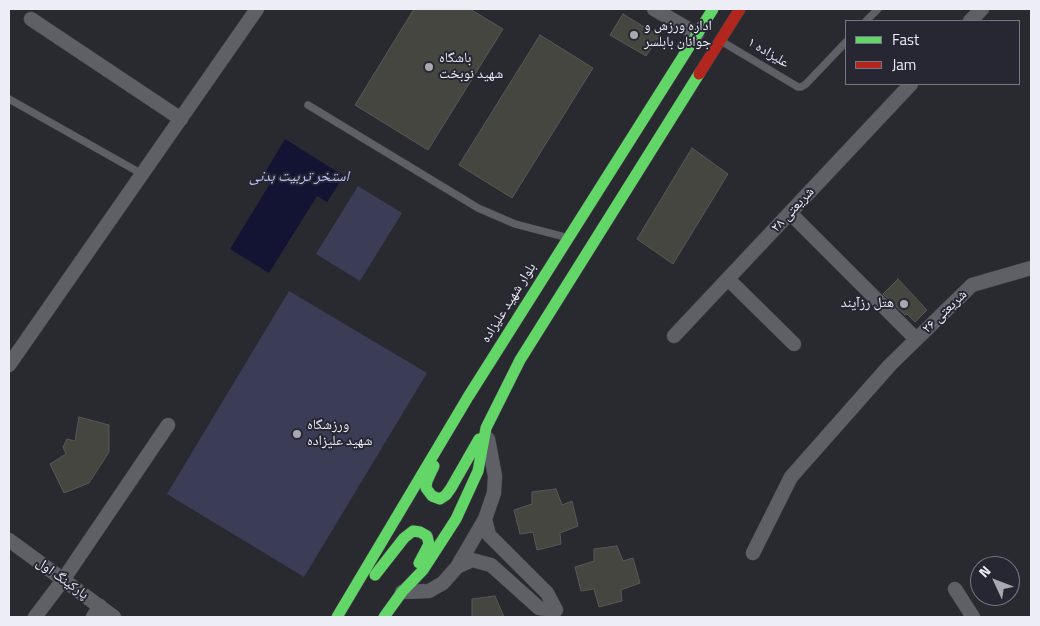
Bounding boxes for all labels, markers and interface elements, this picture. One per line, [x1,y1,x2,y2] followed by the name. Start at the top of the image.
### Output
[644,19,712,52] place label: اداره ورزش و جوانان بابلسر
[845,20,1020,85] legend
[892,28,919,51] text: Fast
[628,29,640,41] marker: اداره ورزش و جوانان بابلسر
[744,34,792,72] street label: علیزاده ۱
[439,51,503,84] place label: باشگاه شهید نوبخت
[892,53,916,76] text: Jam
[423,61,435,73] marker: باشگاه شهید نوبخت
[249,168,349,186] water label: استخر تربیت بدنی
[768,184,818,236] street label: شریعتی ۲۸
[478,260,540,346] street label: بلوار شهید علیزاده
[919,287,971,337] street label: شریعتی ۲۶
[841,296,894,312] place label: هتل رزآیند
[898,298,910,310] marker: هتل رزآیند
[307,418,372,451] place label: ورزشگاه شهید علیزاده
[291,428,303,440] marker: ورزشگاه شهید علیزاده
[32,554,92,604] street label: پارکینگ اول
[970,556,1020,606] north arrow
[973,560,995,582] text: N

